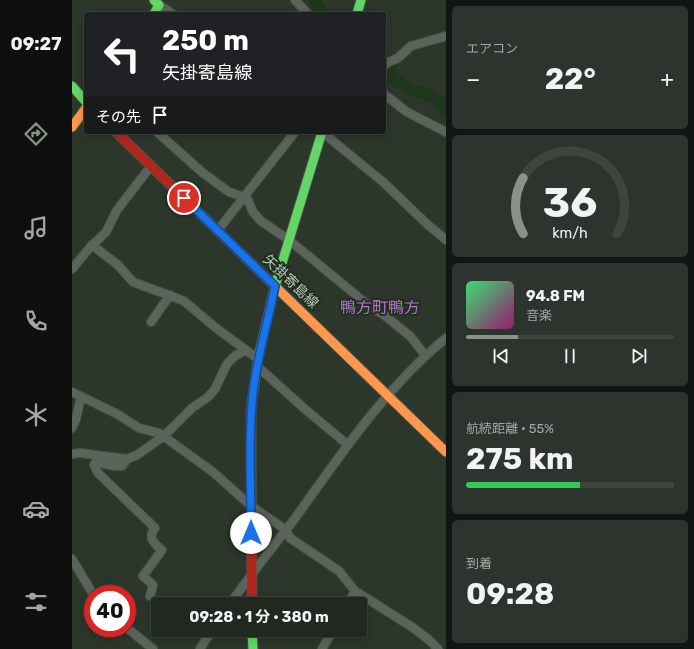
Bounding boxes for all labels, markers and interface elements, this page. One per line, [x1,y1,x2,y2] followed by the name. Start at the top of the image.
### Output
[162,24,249,57] text: 250 m
[96,28,148,80] icon: left
[10,33,62,55] text: 09:27
[466,41,518,56] text: エアコン
[545,61,596,97] text: 22°
[162,62,252,84] text: 矢掛寄島線
[466,66,480,93] text: −
[660,66,674,93] text: +
[149,104,171,126] icon: arrive
[96,108,141,126] text: その先
[22,120,50,148] icon: directions
[543,178,597,227] text: 36
[167,181,201,215] pin
[173,187,195,209] icon: arrive
[22,214,50,242] icon: music
[552,224,588,241] text: km/h
[260,251,322,312] street label: 矢掛寄島線
[526,287,585,305] text: 94.8 FM
[340,298,420,317] district label: 鴨方町鴨方
[22,307,50,335] icon: phone
[526,308,552,323] text: 音楽
[490,345,512,367] icon: previous
[559,345,581,367] icon: pause
[628,345,650,367] icon: next
[22,401,50,429] icon: climate
[466,421,554,436] text: 航続距離 · 55%
[466,441,574,477] text: 275 km
[22,495,50,523] icon: car
[230,512,272,554] position arrow
[466,556,492,571] text: 到着
[466,576,554,612] text: 09:28
[84,585,136,637] speed limit sign: 40
[22,588,50,616] icon: filters
[189,608,329,626] text: 09:28 · 1 分 · 380 m

